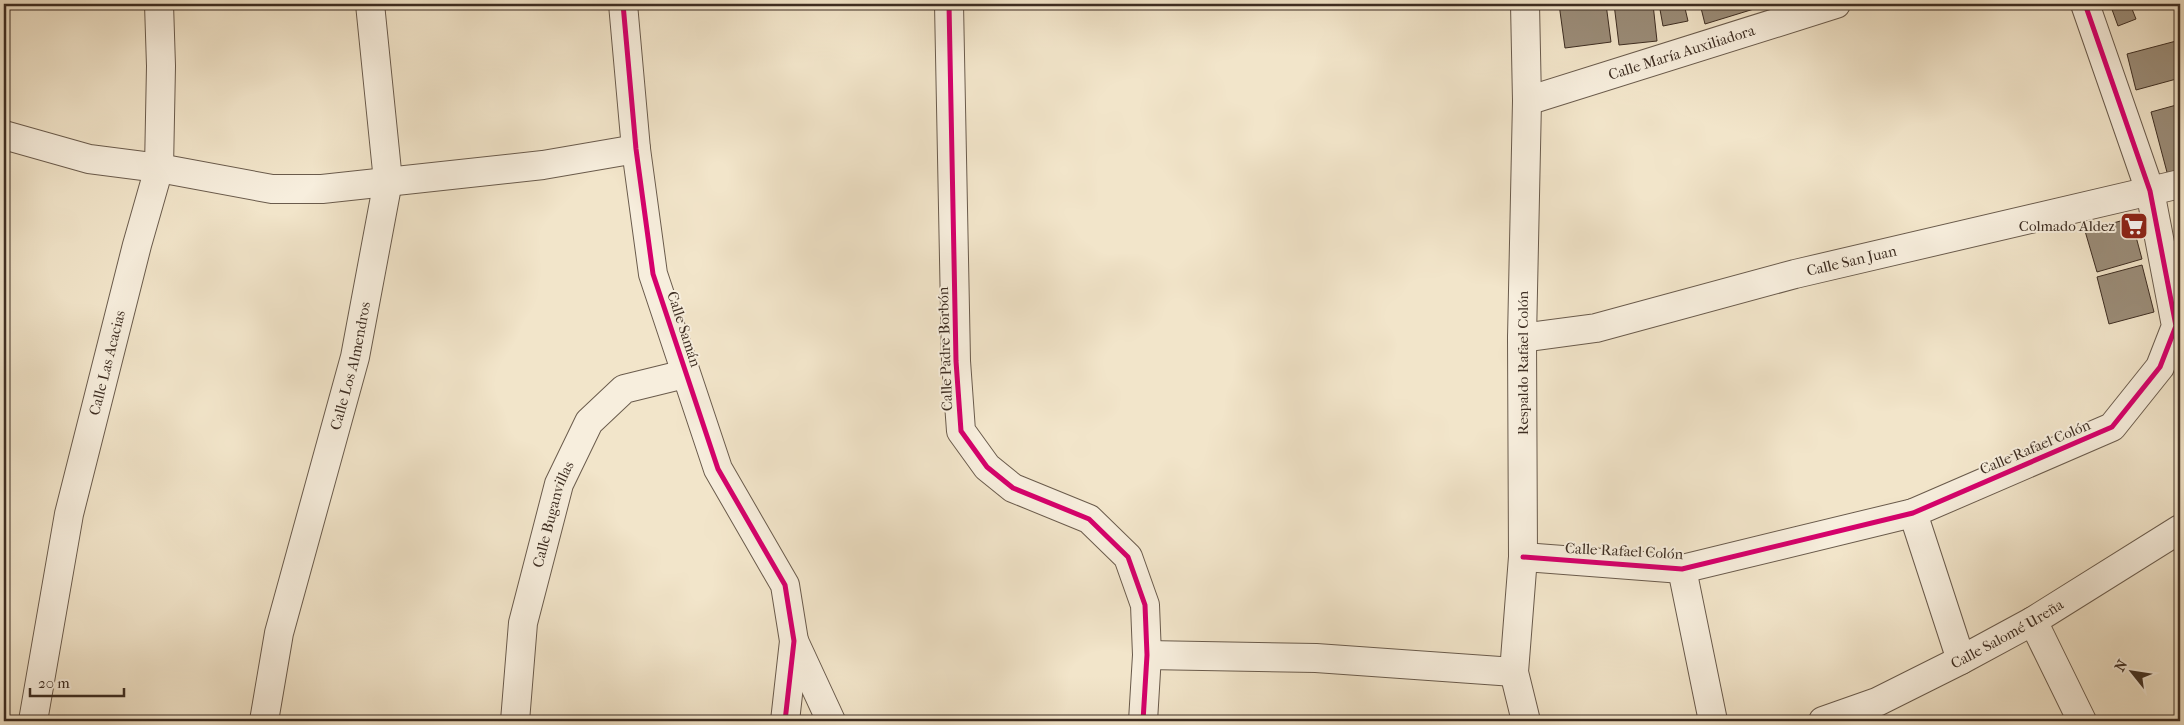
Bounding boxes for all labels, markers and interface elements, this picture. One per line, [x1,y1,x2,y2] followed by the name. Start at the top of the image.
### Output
[1606,21,1758,84] street label: Calle María Auxiliadora
[2119,211,2149,241] supermarket icon: Colmado Aldez
[2019,217,2115,235] place label: Colmado Aldez
[1805,241,1899,280] street label: Calle San Juan
[934,286,956,412] street label: Calle Padre Borbón
[663,289,705,369] street label: Calle Samán
[1514,291,1532,435] street label: Respaldo Rafael Colón
[326,300,374,432] street label: Calle Los Almendros
[85,308,129,417] street label: Calle Las Acacias
[1977,415,2093,478] street label: Calle Rafael Colón
[529,458,578,570] street label: Calle Buganvillas
[1564,539,1684,563] street label: Calle Rafael Colón
[1948,595,2068,673] street label: Calle Salomé Ureña
[2106,648,2156,698] north arrow
[2111,657,2131,675] text: N
[30,665,124,697] scale bar
[38,674,70,692] text: 20 m

